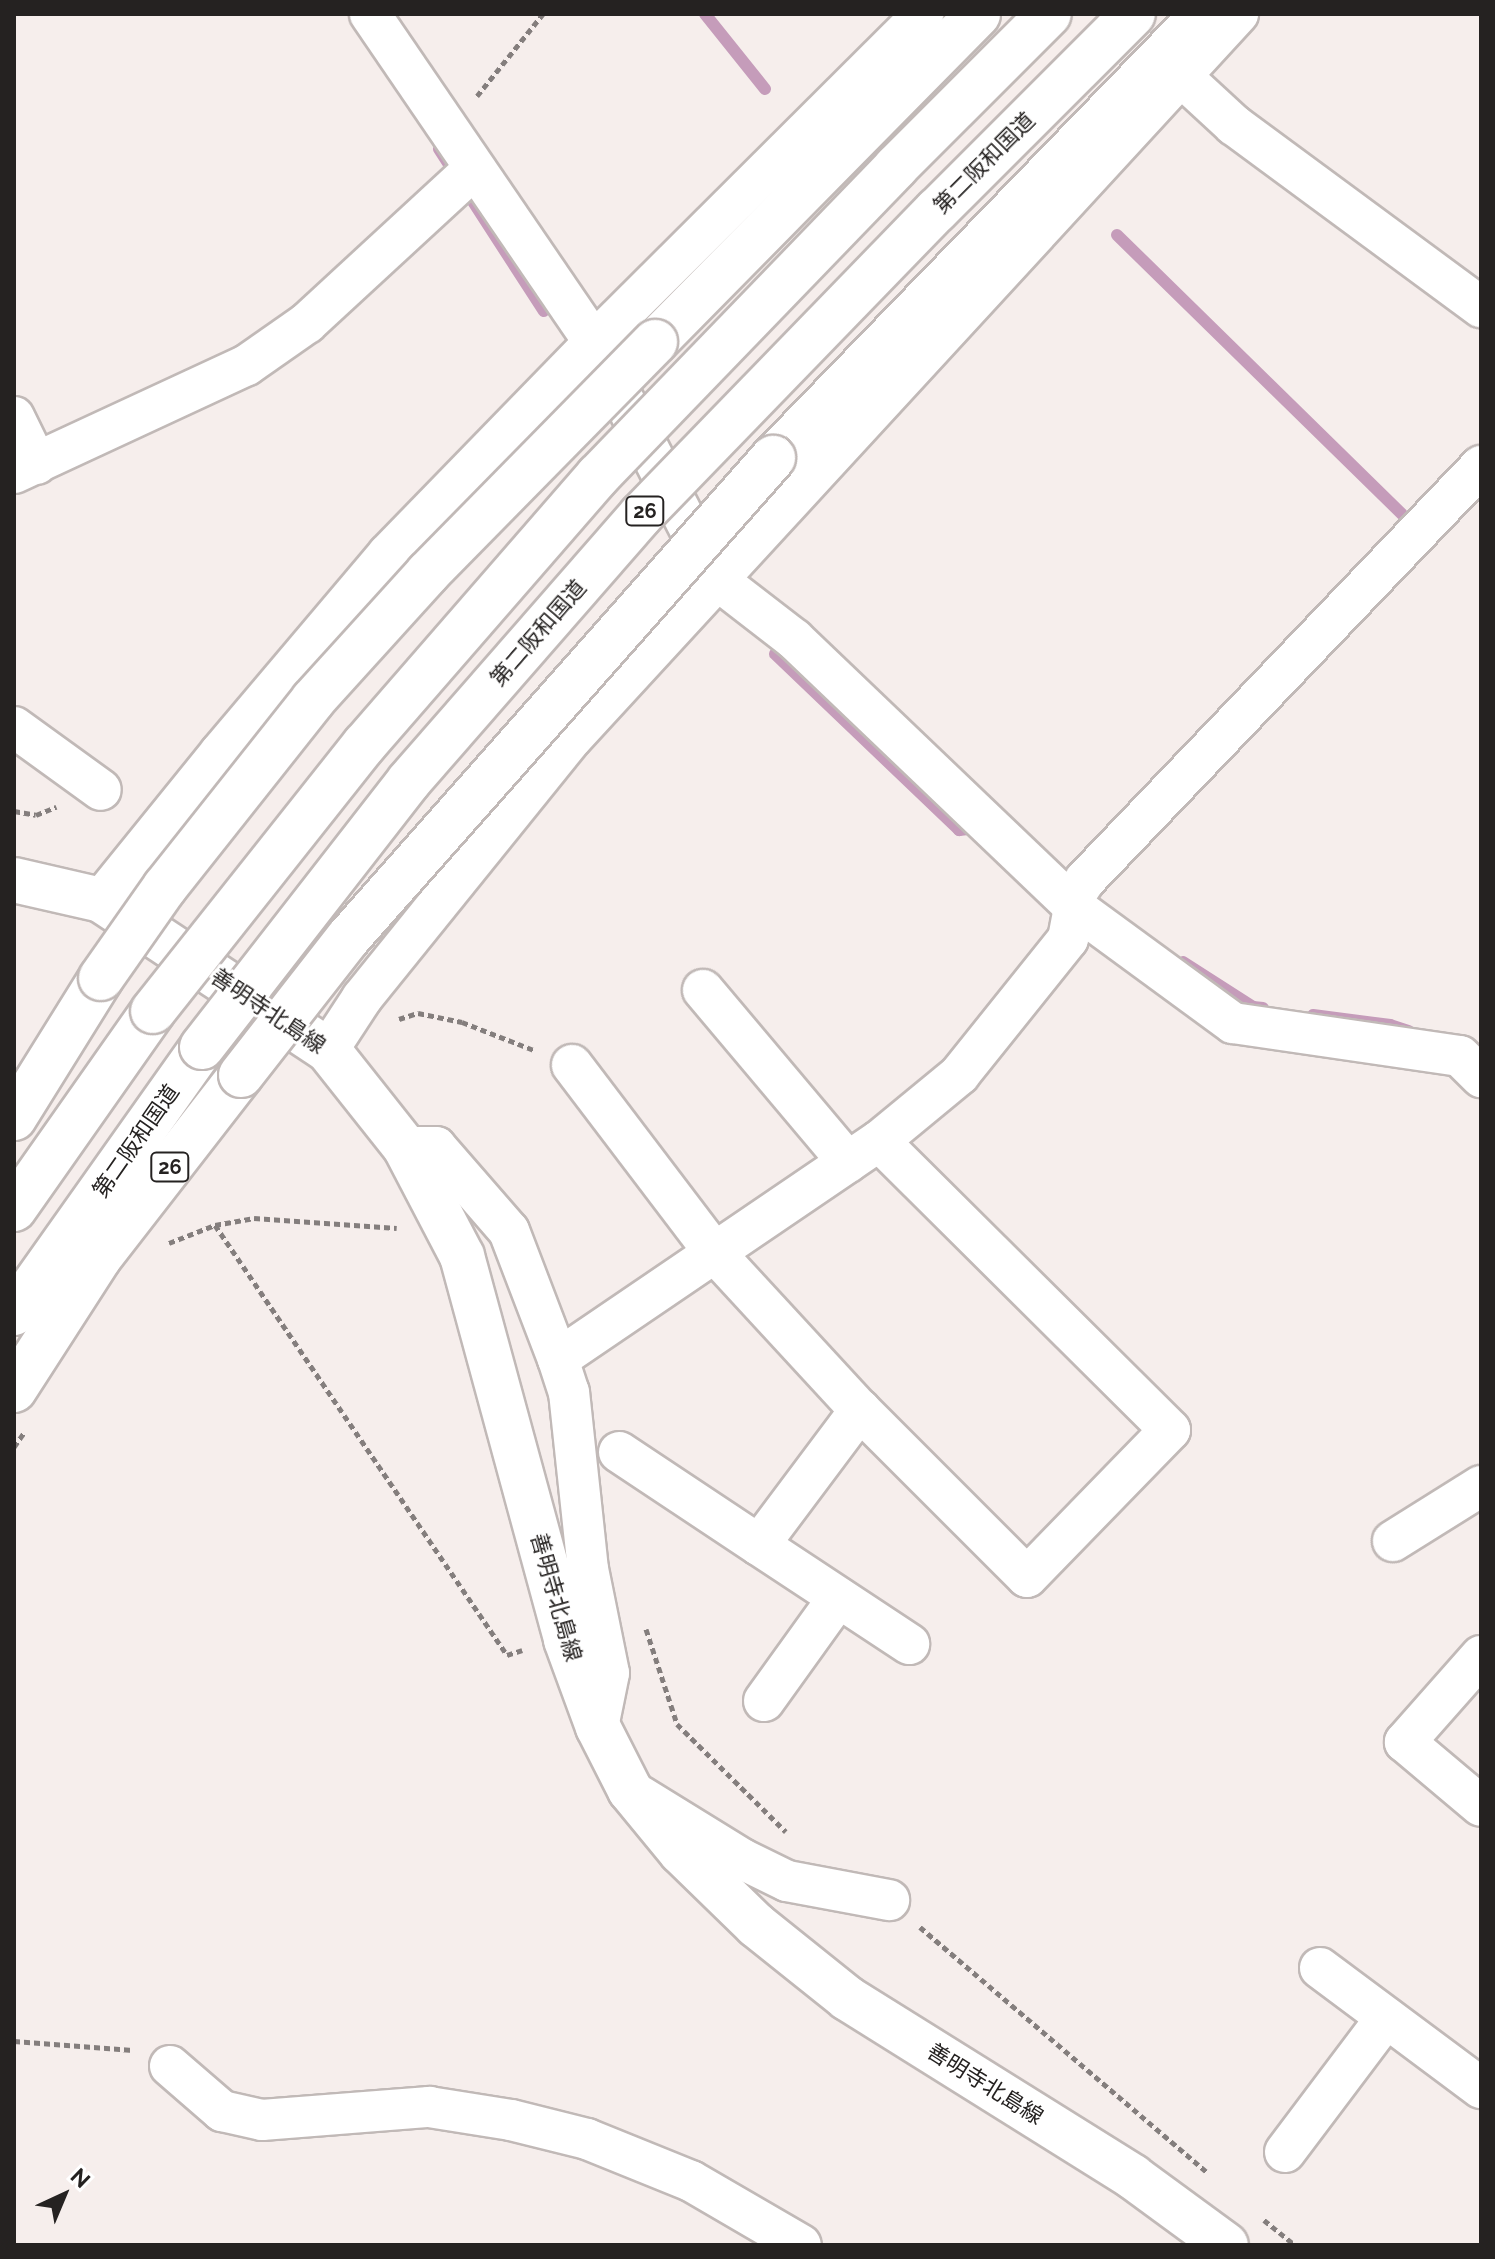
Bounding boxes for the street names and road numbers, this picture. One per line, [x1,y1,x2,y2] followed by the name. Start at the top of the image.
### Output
[928,107,1040,219] street label: 第二阪和国道
[625,495,665,527] road number: 26
[485,575,591,691] street label: 第二阪和国道
[206,963,330,1059] street label: 善明寺北島線
[87,1079,185,1203] street label: 第二阪和国道
[150,1151,190,1183] road number: 26
[525,1530,587,1664] street label: 善明寺北島線
[922,2038,1048,2130] street label: 善明寺北島線

